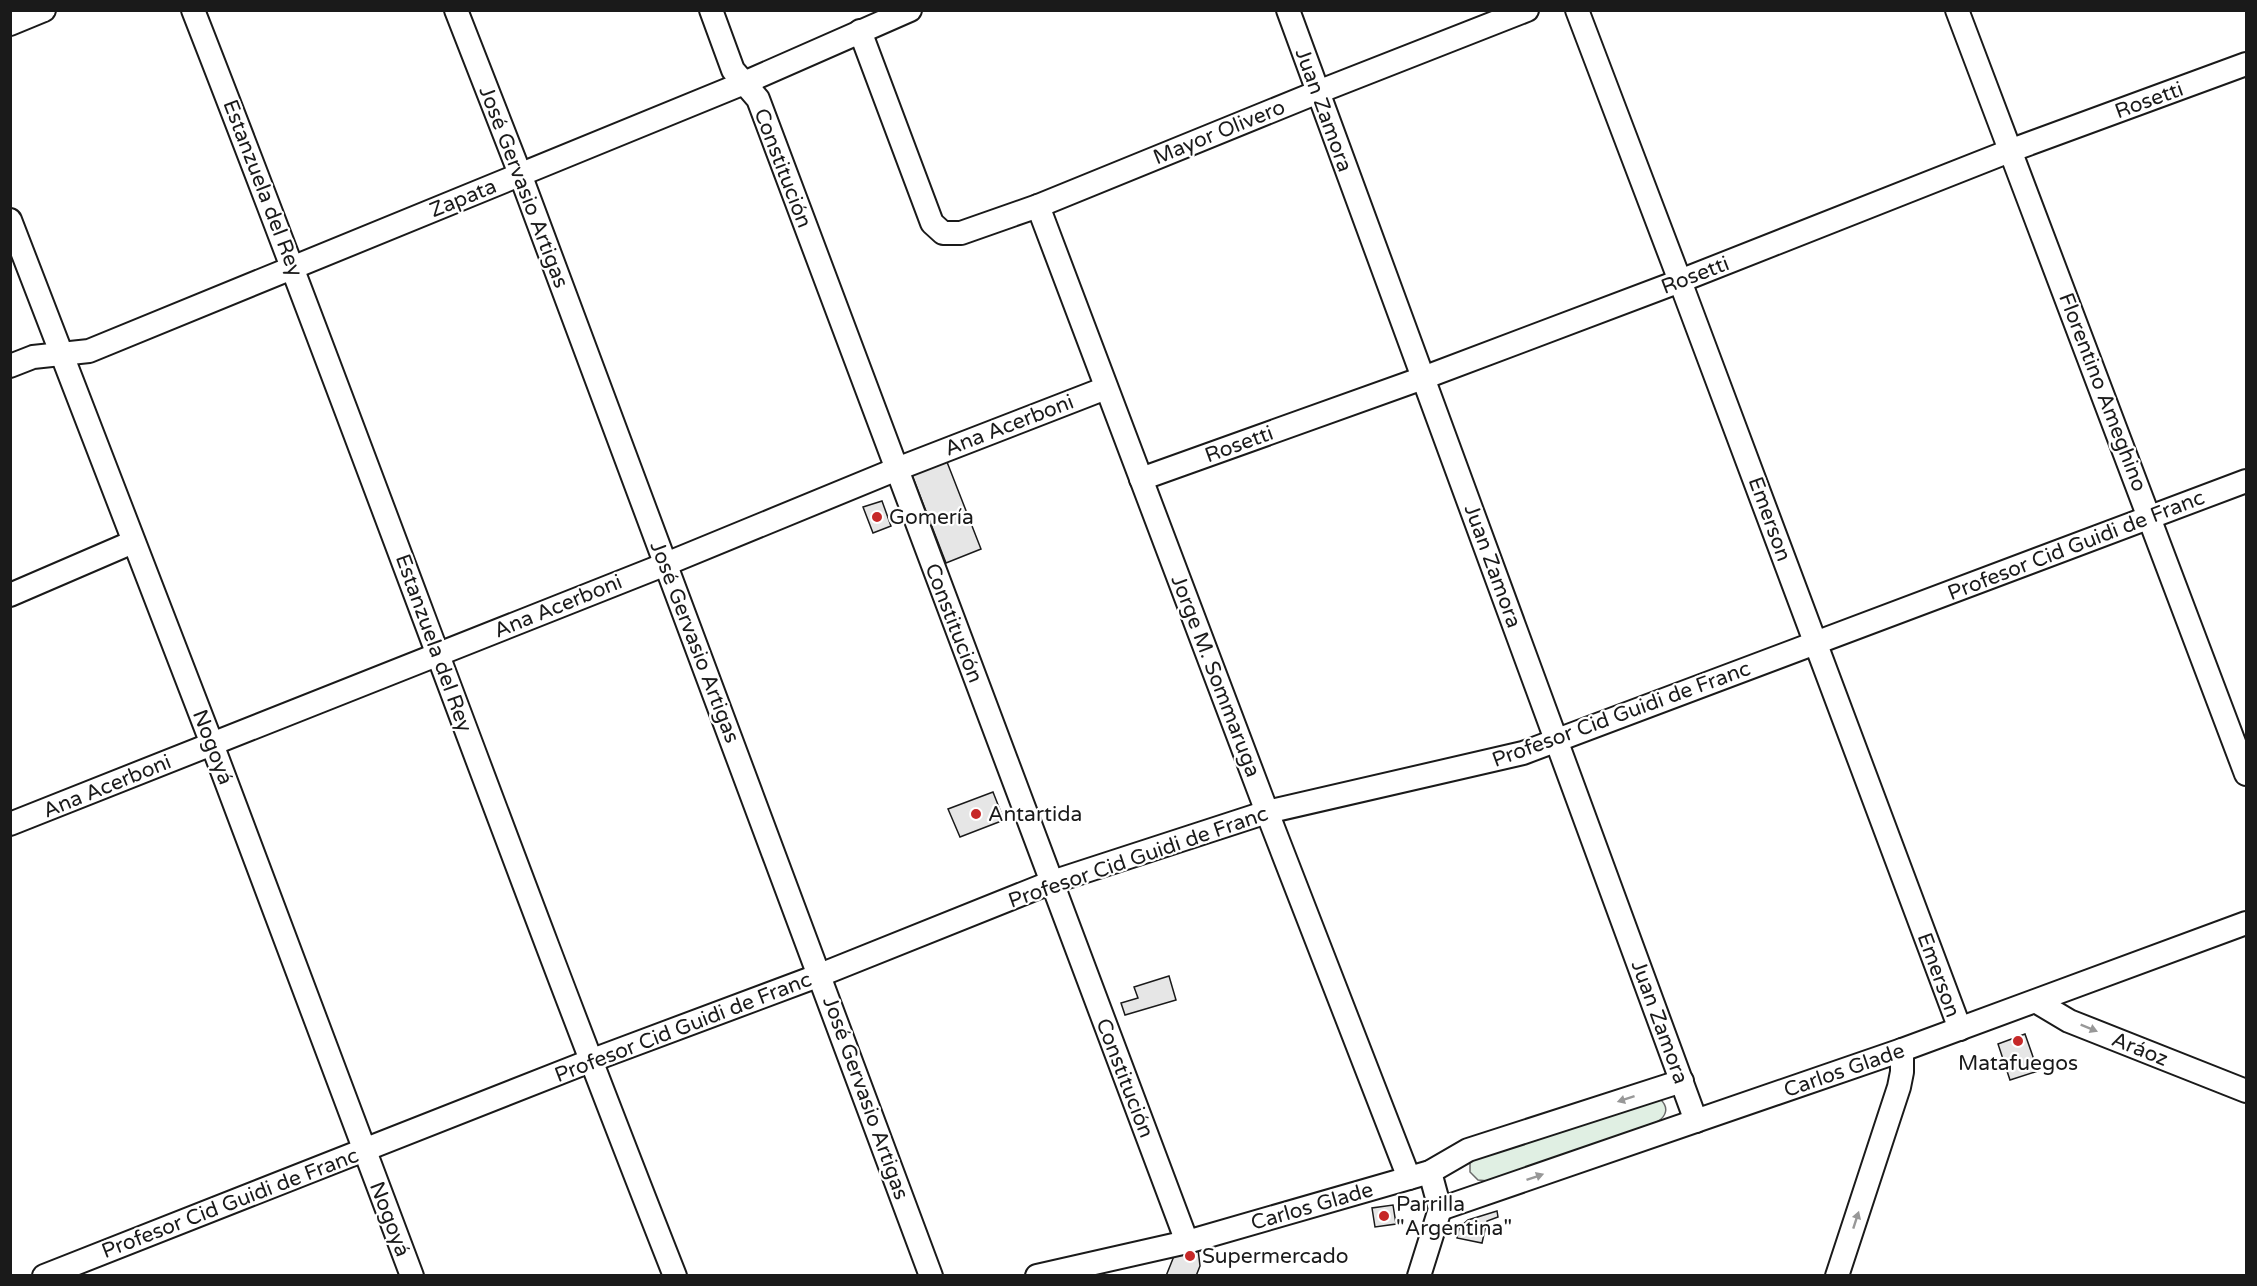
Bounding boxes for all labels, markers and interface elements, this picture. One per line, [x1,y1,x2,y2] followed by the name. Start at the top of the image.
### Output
[1290,45,1357,175] street label: Juan Zamora
[2112,77,2187,124] street label: Rosetti
[473,83,574,292] street label: José Gervasio Artigas
[1150,95,1289,170] street label: Mayor Olivero
[217,96,308,280] street label: Estanzuela del Rey
[748,105,817,231] street label: Constitución
[426,174,500,223] street label: Zapata
[1658,251,1733,300] street label: Rosetti
[2053,289,2152,495] street label: Florentino Ameghino
[941,389,1077,462] street label: Ana Acerboni
[1202,421,1277,468] street label: Rosetti
[1743,473,1796,565] street label: Emerson
[1944,485,2208,606] street label: Profesor Cid Guidi de Franc
[1459,501,1526,631] street label: Juan Zamora
[889,505,974,530] place label: Gomería
[870,510,884,524] marker: Gomería
[644,538,745,747] street label: José Gervasio Artigas
[390,551,477,735] street label: Estanzuela del Rey
[919,560,988,686] street label: Constitución
[490,569,626,644] street label: Ana Acerboni
[1166,572,1266,781] street label: Jorge M. Sommaruga
[1489,656,1754,773] street label: Profesor Cid Guidi de Franc
[187,706,238,788] street label: Nogoyá
[39,749,175,824] street label: Ana Acerboni
[1005,801,1271,914] street label: Profesor Cid Guidi de Franc
[988,802,1082,827] place label: Antartida
[969,807,983,821] marker: Antartida
[1912,929,1965,1021] street label: Emerson
[1626,957,1693,1087] street label: Juan Zamora
[551,967,815,1088] street label: Profesor Cid Guidi de Franc
[817,993,914,1203] street label: José Gervasio Artigas
[1090,1015,1159,1141] street label: Constitución
[2080,1024,2098,1034] one-way arrow
[2108,1027,2172,1072] street label: Aráoz
[2011,1034,2025,1048] marker: Matafuegos
[1781,1038,1908,1103] street label: Carlos Glade
[1958,1051,2078,1076] place label: Matafuegos
[1617,1095,1635,1104] one-way arrow
[98,1143,362,1264] street label: Profesor Cid Guidi de Franc
[1526,1171,1544,1181] one-way arrow
[1248,1177,1376,1236] street label: Carlos Glade
[364,1178,415,1260] street label: Nogoyá
[1396,1192,1512,1241] place label: Parrilla "Argentina"
[1377,1209,1391,1223] marker: Parrilla "Argentina"
[1851,1211,1861,1229] one-way arrow
[1202,1244,1349,1269] place label: Supermercado
[1183,1249,1197,1263] marker: Supermercado

